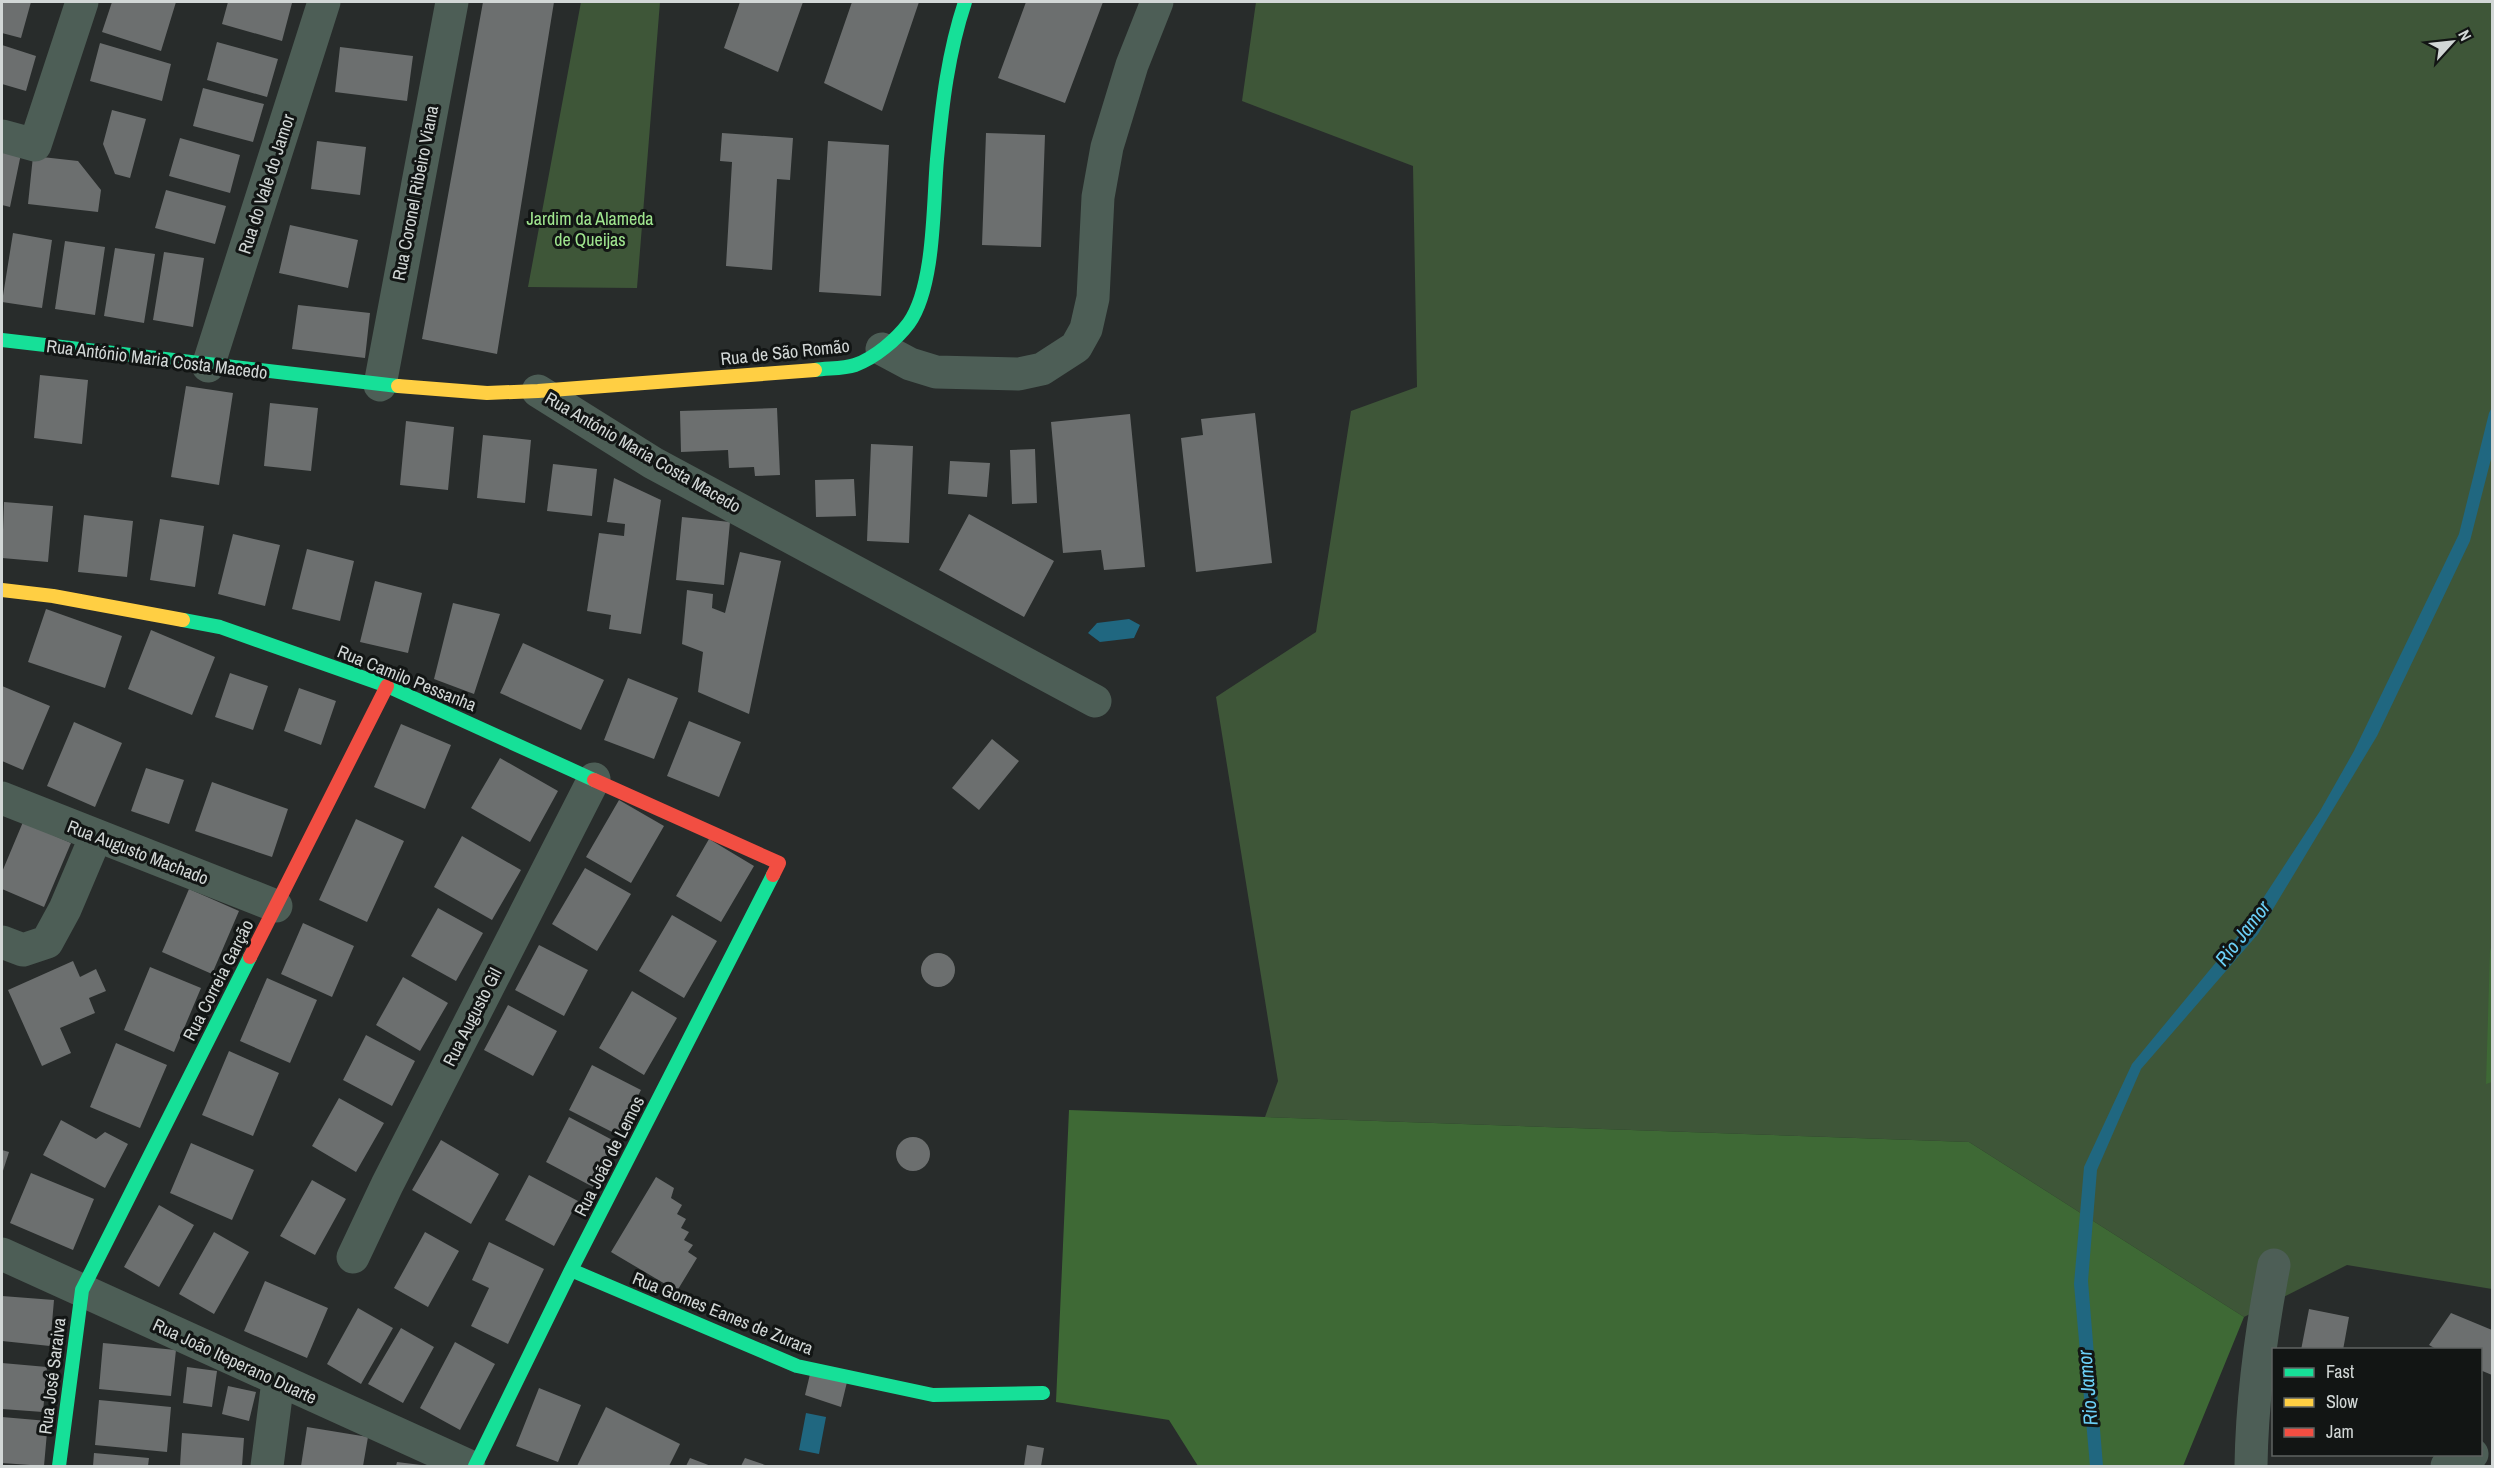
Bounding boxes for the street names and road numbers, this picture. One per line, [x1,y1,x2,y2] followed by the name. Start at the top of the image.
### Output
[386,103,444,283] street label: Rua Coronel Ribeiro Viana
[232,111,300,257] street label: Rua do Vale do Jamor
[45,333,269,385] street label: Rua António Maria Costa Macedo
[719,333,851,371] street label: Rua de São Romão
[540,386,746,518] street label: Rua António Maria Costa Macedo
[334,639,480,717] street label: Rua Camilo Pessanha
[64,814,212,890] street label: Rua Augusto Machado
[177,915,259,1045] street label: Rua Correia Garção
[436,963,508,1071] street label: Rua Augusto Gil
[568,1091,650,1221] street label: Rua João de Lemos
[629,1265,817,1361] street label: Rua Gomes Eanes de Zurara
[149,1312,321,1410] street label: Rua João Iteperano Duarte
[32,1316,72,1436] street label: Rua José Saraiva

